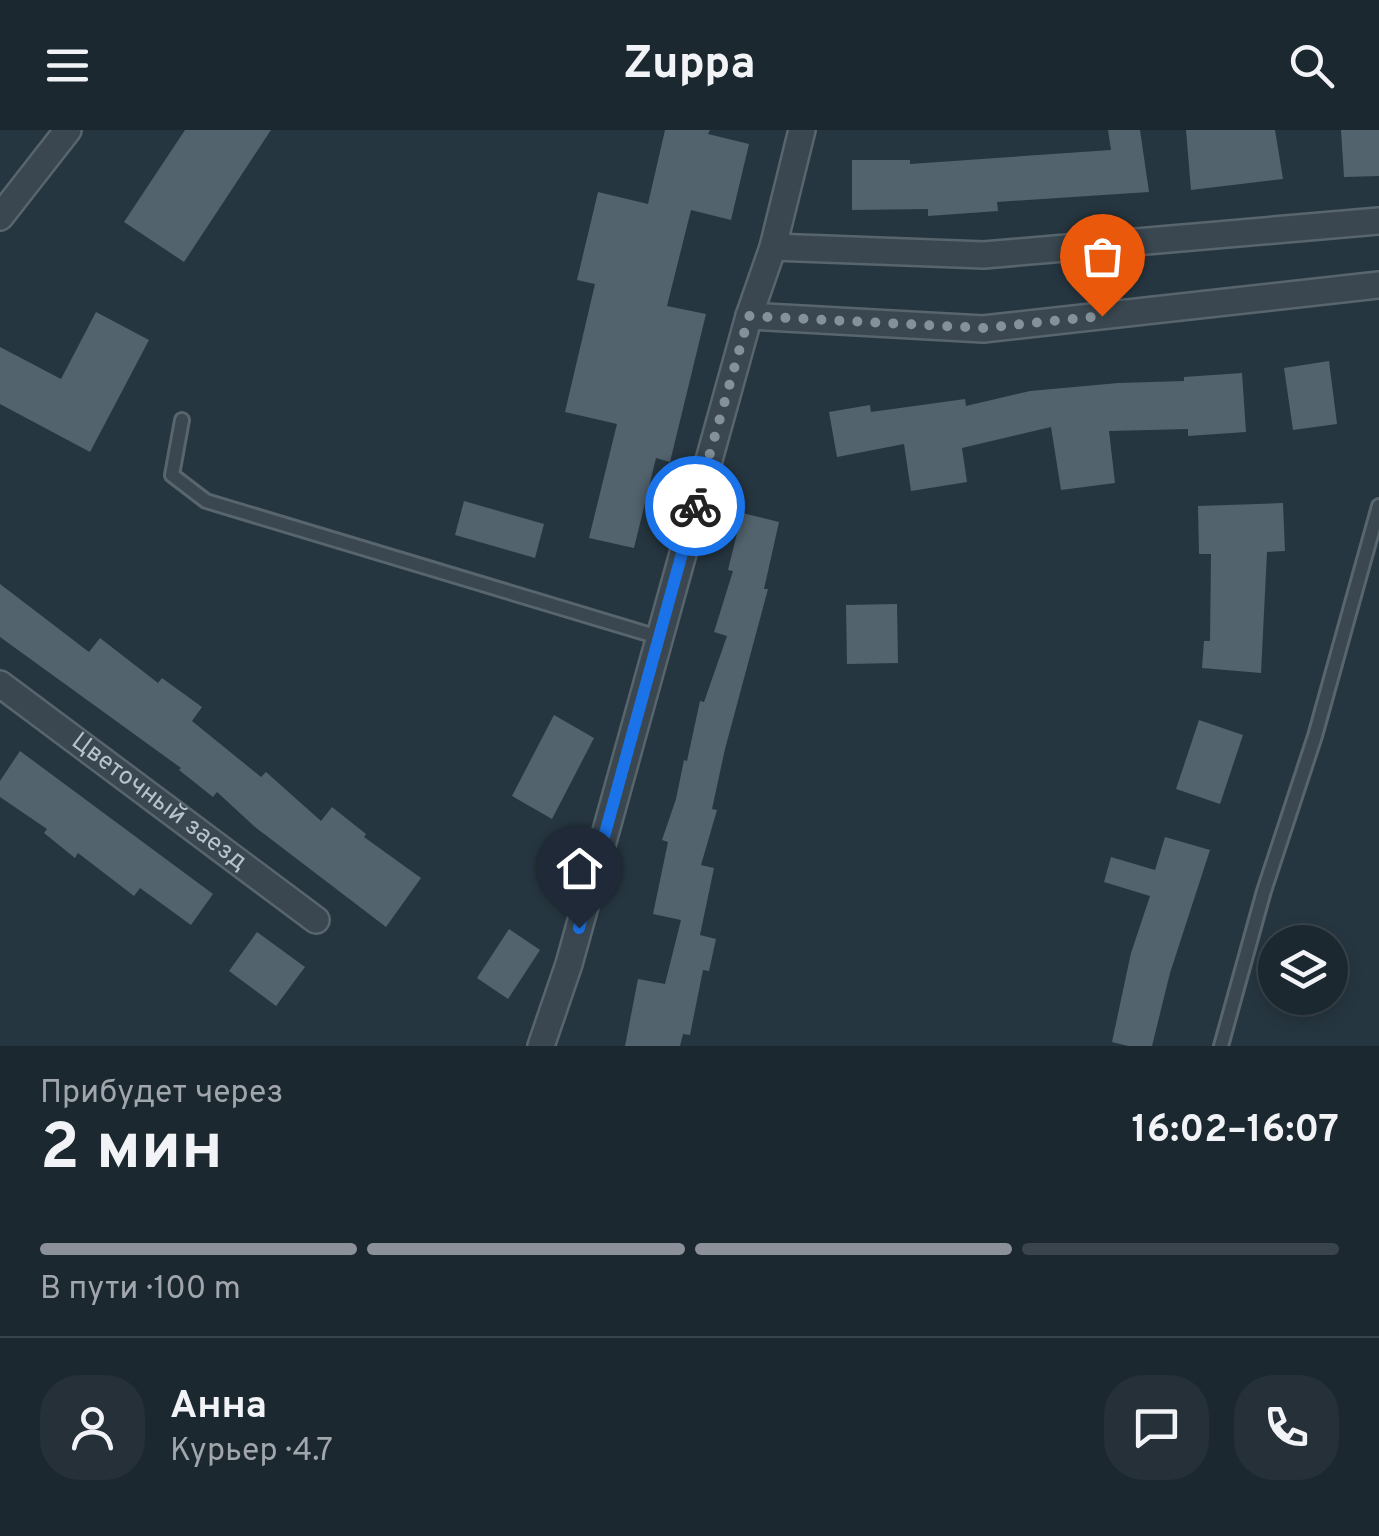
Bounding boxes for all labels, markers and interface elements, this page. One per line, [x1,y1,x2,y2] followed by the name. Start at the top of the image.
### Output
[623,37,756,94] text: Zuppa
[40,38,95,93] icon: menu
[1284,38,1339,93] icon: search
[1060,214,1145,317] pin
[1075,229,1130,284] icon: bag
[645,456,745,556] courier
[668,479,723,534] icon: bike
[64,726,253,879] street label: Цветочный заезд
[537,826,622,929] pin
[552,841,607,896] icon: home
[1258,925,1348,1015] map controls
[1258,925,1348,1015] button: layers
[40,1074,283,1114] text: Прибудет через
[1132,1107,1339,1156] text: 16:02–16:07
[40,1110,223,1192] text: 2 мин
[40,1270,241,1310] text: В пути · 100 m
[40,1375,145,1480] button: person
[1104,1375,1209,1480] button: chat
[1234,1375,1339,1480] button: phone
[170,1383,267,1432] text: Анна
[170,1432,333,1472] text: Курьер · 4.7

